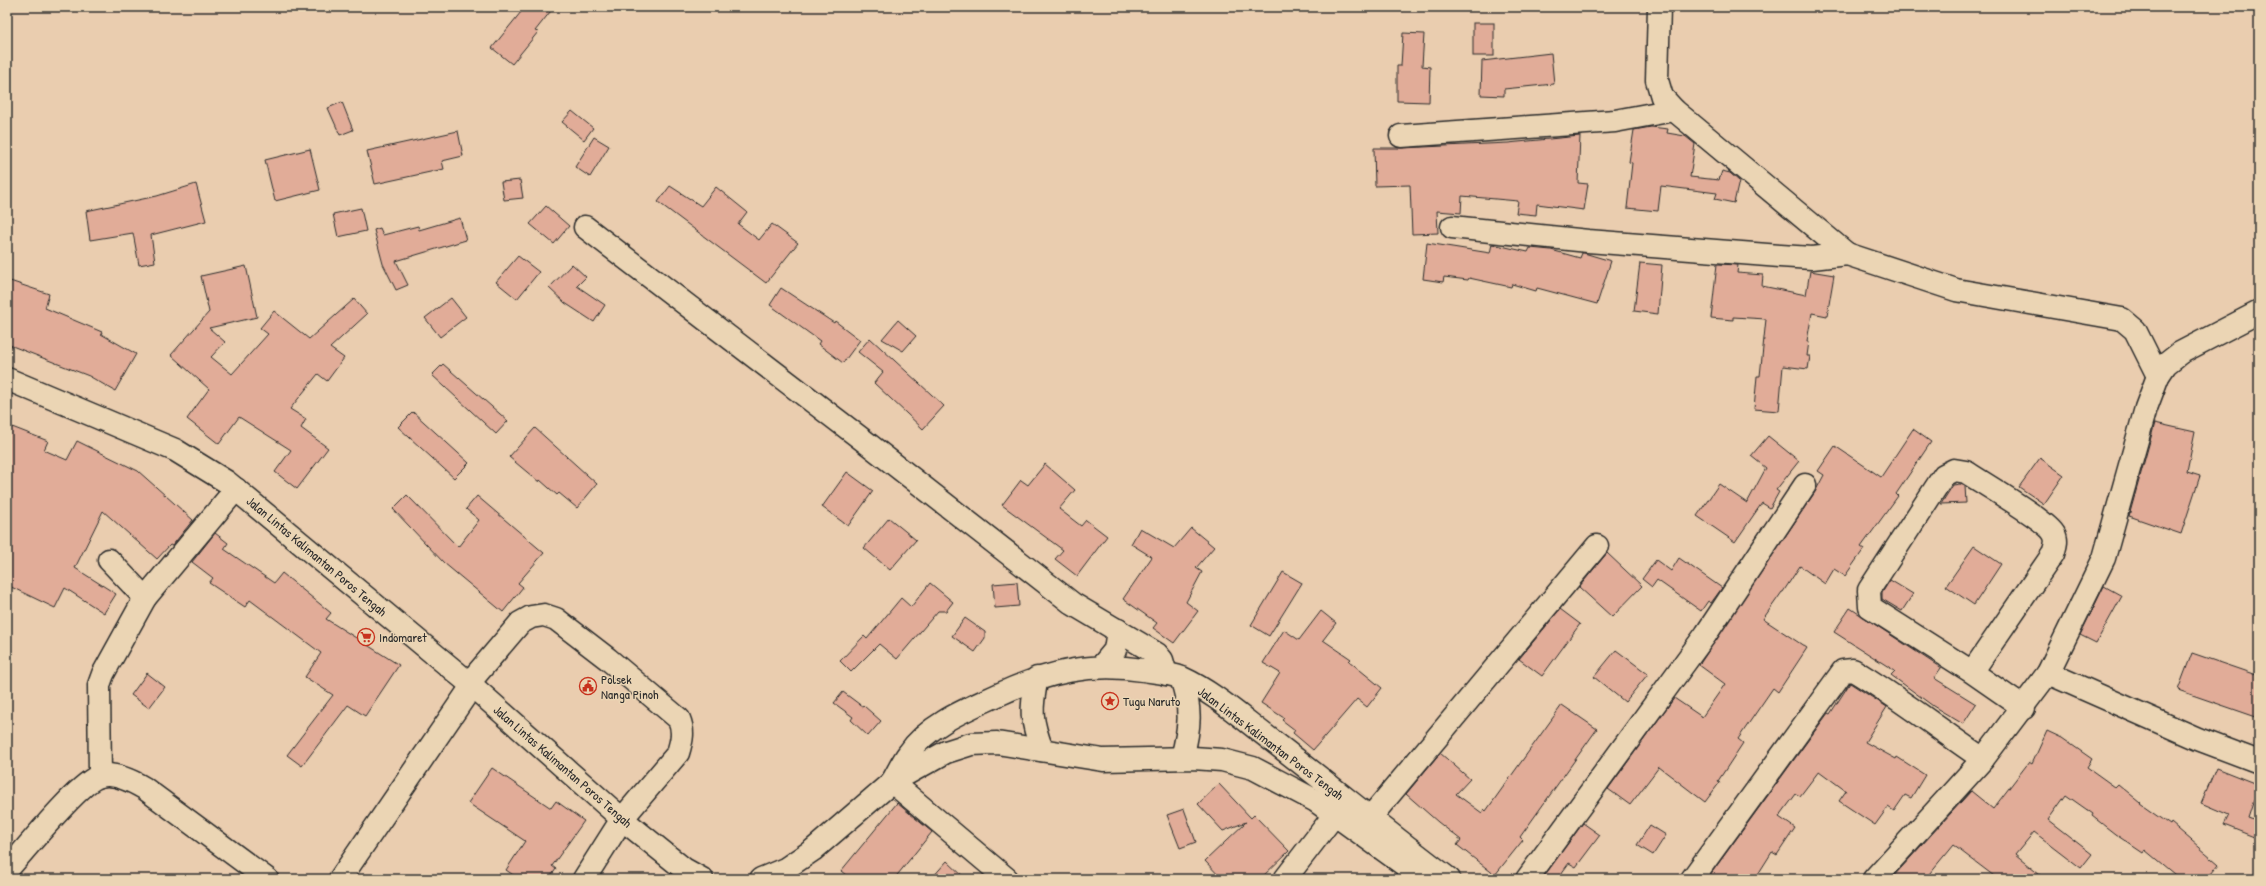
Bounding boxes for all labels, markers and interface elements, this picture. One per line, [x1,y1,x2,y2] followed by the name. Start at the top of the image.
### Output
[243,492,391,621] street label: Jalan Lintas Kalimantan Poros Tengah
[356,627,376,647] supermarket icon: Indomaret
[379,628,427,646] place label: Indomaret
[601,670,659,703] place label: Polsek Nanga Pinoh
[578,676,598,696] public building icon: Polsek Nanga Pinoh
[1194,682,1348,804] street label: Jalan Lintas Kalimantan Poros Tengah
[1100,691,1120,711] place icon: Tugu Naruto
[1123,692,1180,710] place label: Tugu Naruto
[490,701,637,832] street label: Jalan Lintas Kalimantan Poros Tengah

